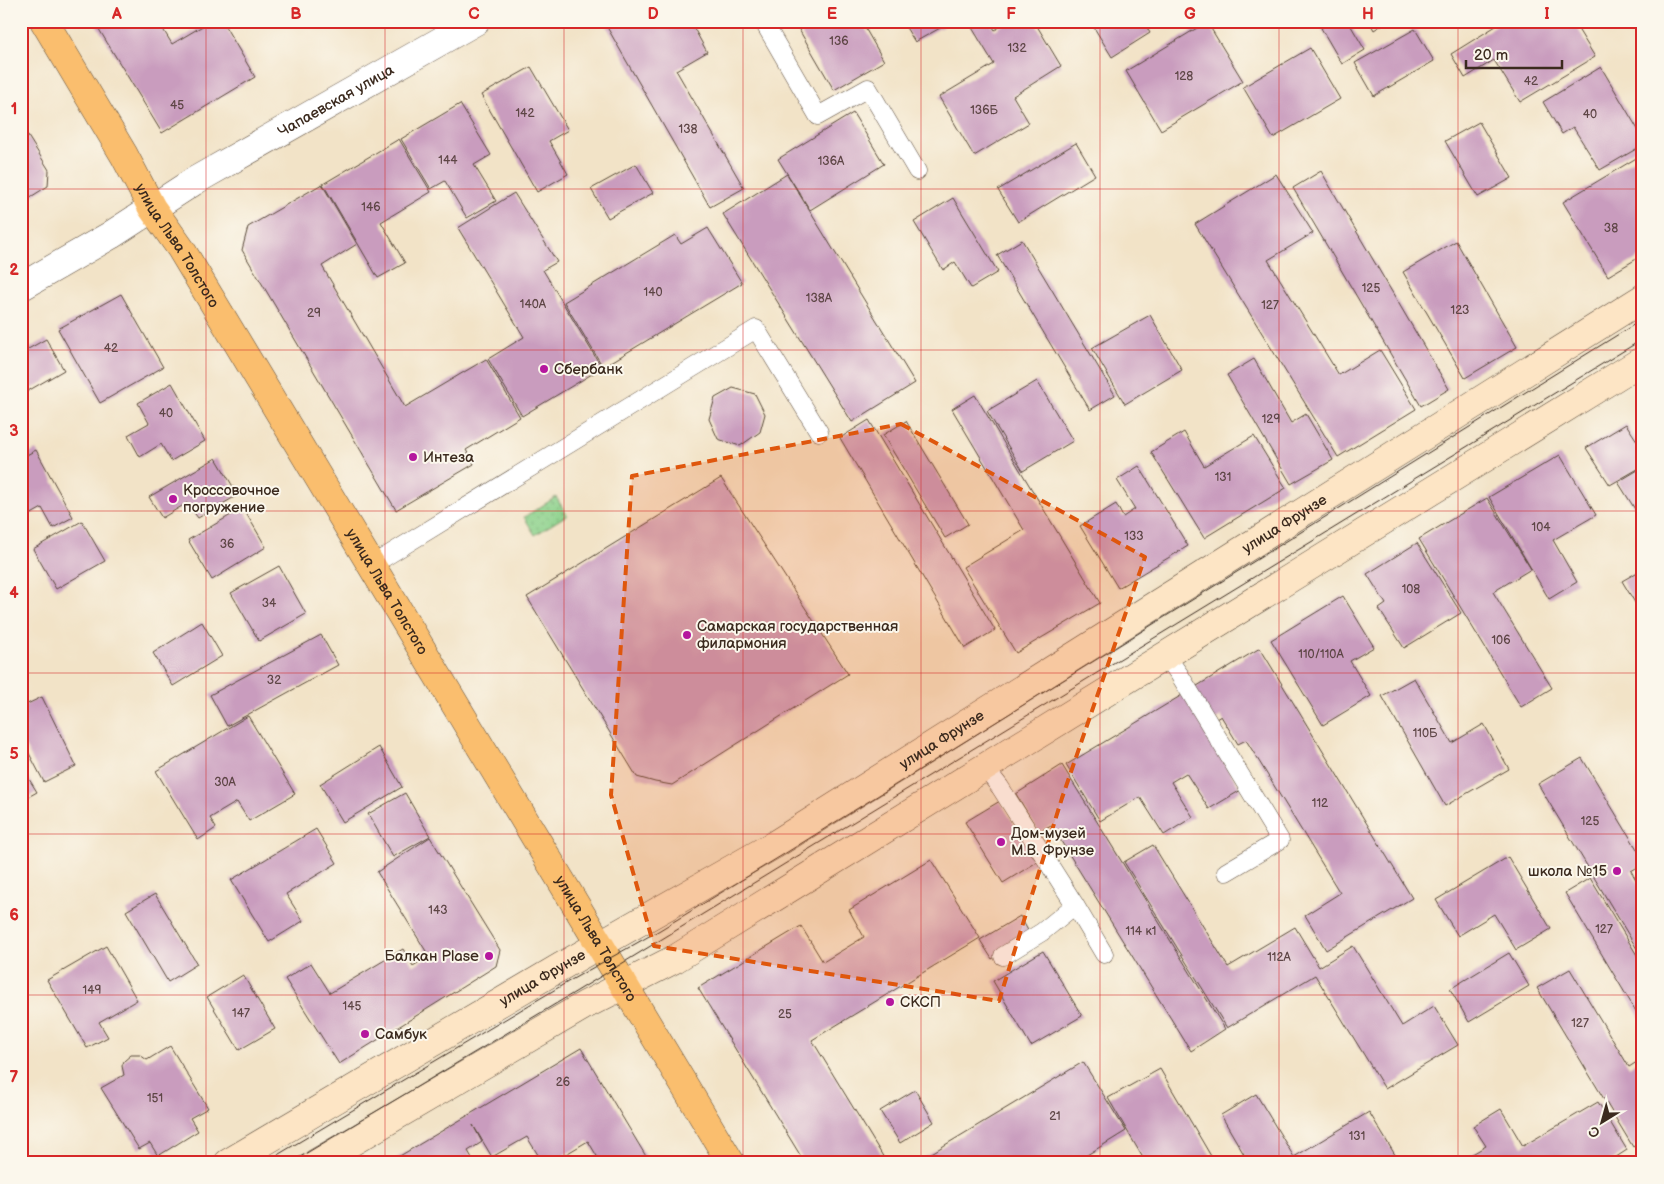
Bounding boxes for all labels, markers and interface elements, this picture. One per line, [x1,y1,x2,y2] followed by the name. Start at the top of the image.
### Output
[111,5,122,24] text: A
[290,5,302,24] text: B
[468,5,480,24] text: C
[647,5,659,24] text: D
[827,5,837,24] text: E
[1006,5,1016,24] text: F
[1184,5,1196,24] text: G
[1362,5,1374,24] text: H
[1544,5,1550,24] text: I
[829,34,849,49] house number: 136
[1466,38,1563,70] scale bar
[1007,41,1027,56] house number: 132
[1474,46,1508,65] text: 20 m
[275,60,398,142] street label: Чапаевская улица
[1175,69,1193,84] house number: 128
[1524,74,1538,89] house number: 42
[170,98,184,113] house number: 45
[11,100,17,119] text: 1
[970,103,999,118] house number: 136Б
[515,106,535,121] house number: 142
[1583,107,1597,122] house number: 40
[678,122,698,137] house number: 138
[438,153,458,168] house number: 144
[818,154,845,169] house number: 136А
[131,180,223,311] street label: улица Льва Толстого
[361,200,381,215] house number: 146
[1604,221,1618,236] house number: 38
[9,261,19,280] text: 2
[1362,281,1380,296] house number: 125
[643,285,663,300] house number: 140
[806,291,833,306] house number: 138А
[520,297,547,312] house number: 140А
[1261,298,1279,313] house number: 127
[1451,303,1469,318] house number: 123
[307,306,321,321] house number: 29
[104,341,118,356] house number: 42
[554,360,623,379] place label: Сбербанк
[538,363,550,375] marker: Сбербанк
[159,406,173,421] house number: 40
[1262,412,1280,427] house number: 129
[9,422,19,441] text: 3
[423,448,474,467] place label: Интеза
[407,451,419,463] marker: Интеза
[1215,470,1231,485] house number: 131
[183,481,280,517] place label: Кроссовочное погружение
[1239,490,1331,558] street label: улица Фрунзе
[167,493,179,505] marker: Кроссовочное погружение
[1531,520,1551,535] house number: 104
[342,525,432,658] street label: улица Льва Толстого
[1124,529,1144,544] house number: 133
[220,537,234,552] house number: 36
[1402,582,1420,597] house number: 108
[9,584,19,603] text: 4
[262,596,277,611] house number: 34
[697,617,898,653] place label: Самарская государственная филармония
[681,629,693,641] marker: Самарская государственная филармония
[1491,633,1511,648] house number: 106
[1298,647,1344,662] house number: 110/110А
[267,673,281,688] house number: 32
[896,706,988,774] street label: улица Фрунзе
[1413,726,1438,741] house number: 110Б
[9,745,19,764] text: 5
[214,775,237,790] house number: 30А
[1312,796,1328,811] house number: 112
[1581,814,1599,829] house number: 125
[1011,824,1094,860] place label: Дом-музей М.В. Фрунзе
[995,836,1007,848] marker: Дом-музей М.В. Фрунзе
[1528,862,1607,881] place label: школа №15
[1611,865,1623,877] marker: школа №15
[550,872,641,1005] street label: улица Льва Толстого
[428,903,448,918] house number: 143
[9,906,19,925] text: 6
[1595,922,1613,937] house number: 127
[1126,924,1156,939] house number: 114 к1
[496,946,589,1011] street label: улица Фрунзе
[385,947,479,966] place label: Балкан Plase
[483,950,495,962] marker: Балкан Plase
[1267,950,1292,965] house number: 112А
[83,983,102,998] house number: 149
[900,993,941,1012] place label: СКСП
[884,996,896,1008] marker: СКСП
[343,999,362,1014] house number: 145
[232,1006,250,1021] house number: 147
[778,1007,792,1022] house number: 25
[1571,1016,1589,1031] house number: 127
[375,1025,427,1044] place label: Самбук
[359,1028,371,1040] marker: Самбук
[10,1068,19,1087] text: 7
[556,1075,570,1090] house number: 26
[147,1091,163,1106] house number: 151
[1576,1096,1626,1146] north arrow
[1049,1109,1061,1124] house number: 21
[1585,1122,1603,1142] text: С
[1349,1129,1365,1144] house number: 131

